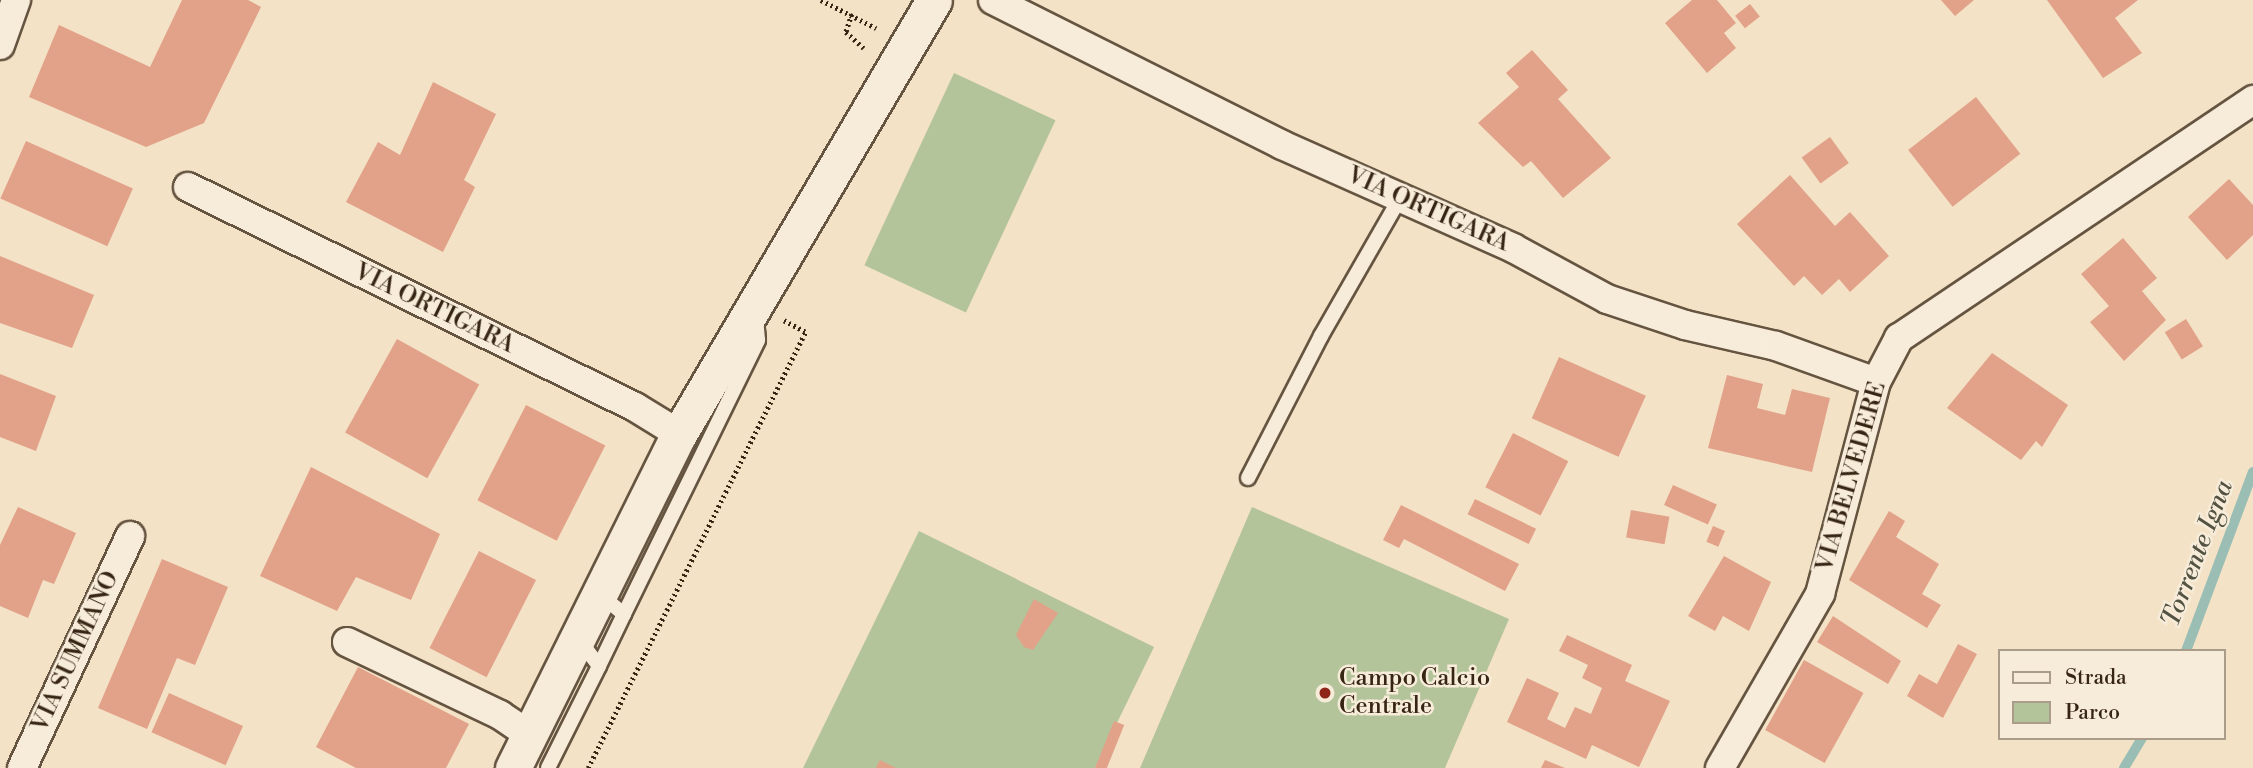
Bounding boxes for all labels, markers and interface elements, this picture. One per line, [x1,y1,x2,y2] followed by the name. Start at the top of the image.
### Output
[1342,161,1514,259] street label: VIA ORTIGARA
[349,258,519,360] street label: VIA ORTIGARA
[1811,378,1893,576] street label: VIA BELVEDERE
[2156,476,2240,632] water label: Torrente Igna
[26,567,126,737] street label: VIA SUMMANO
[1997,649,2225,740] legend
[1339,665,1490,721] place label: Campo Calcio Centrale
[2065,665,2127,691] text: Strada
[1317,685,1333,701] marker: Campo Calcio Centrale
[2065,700,2120,726] text: Parco

